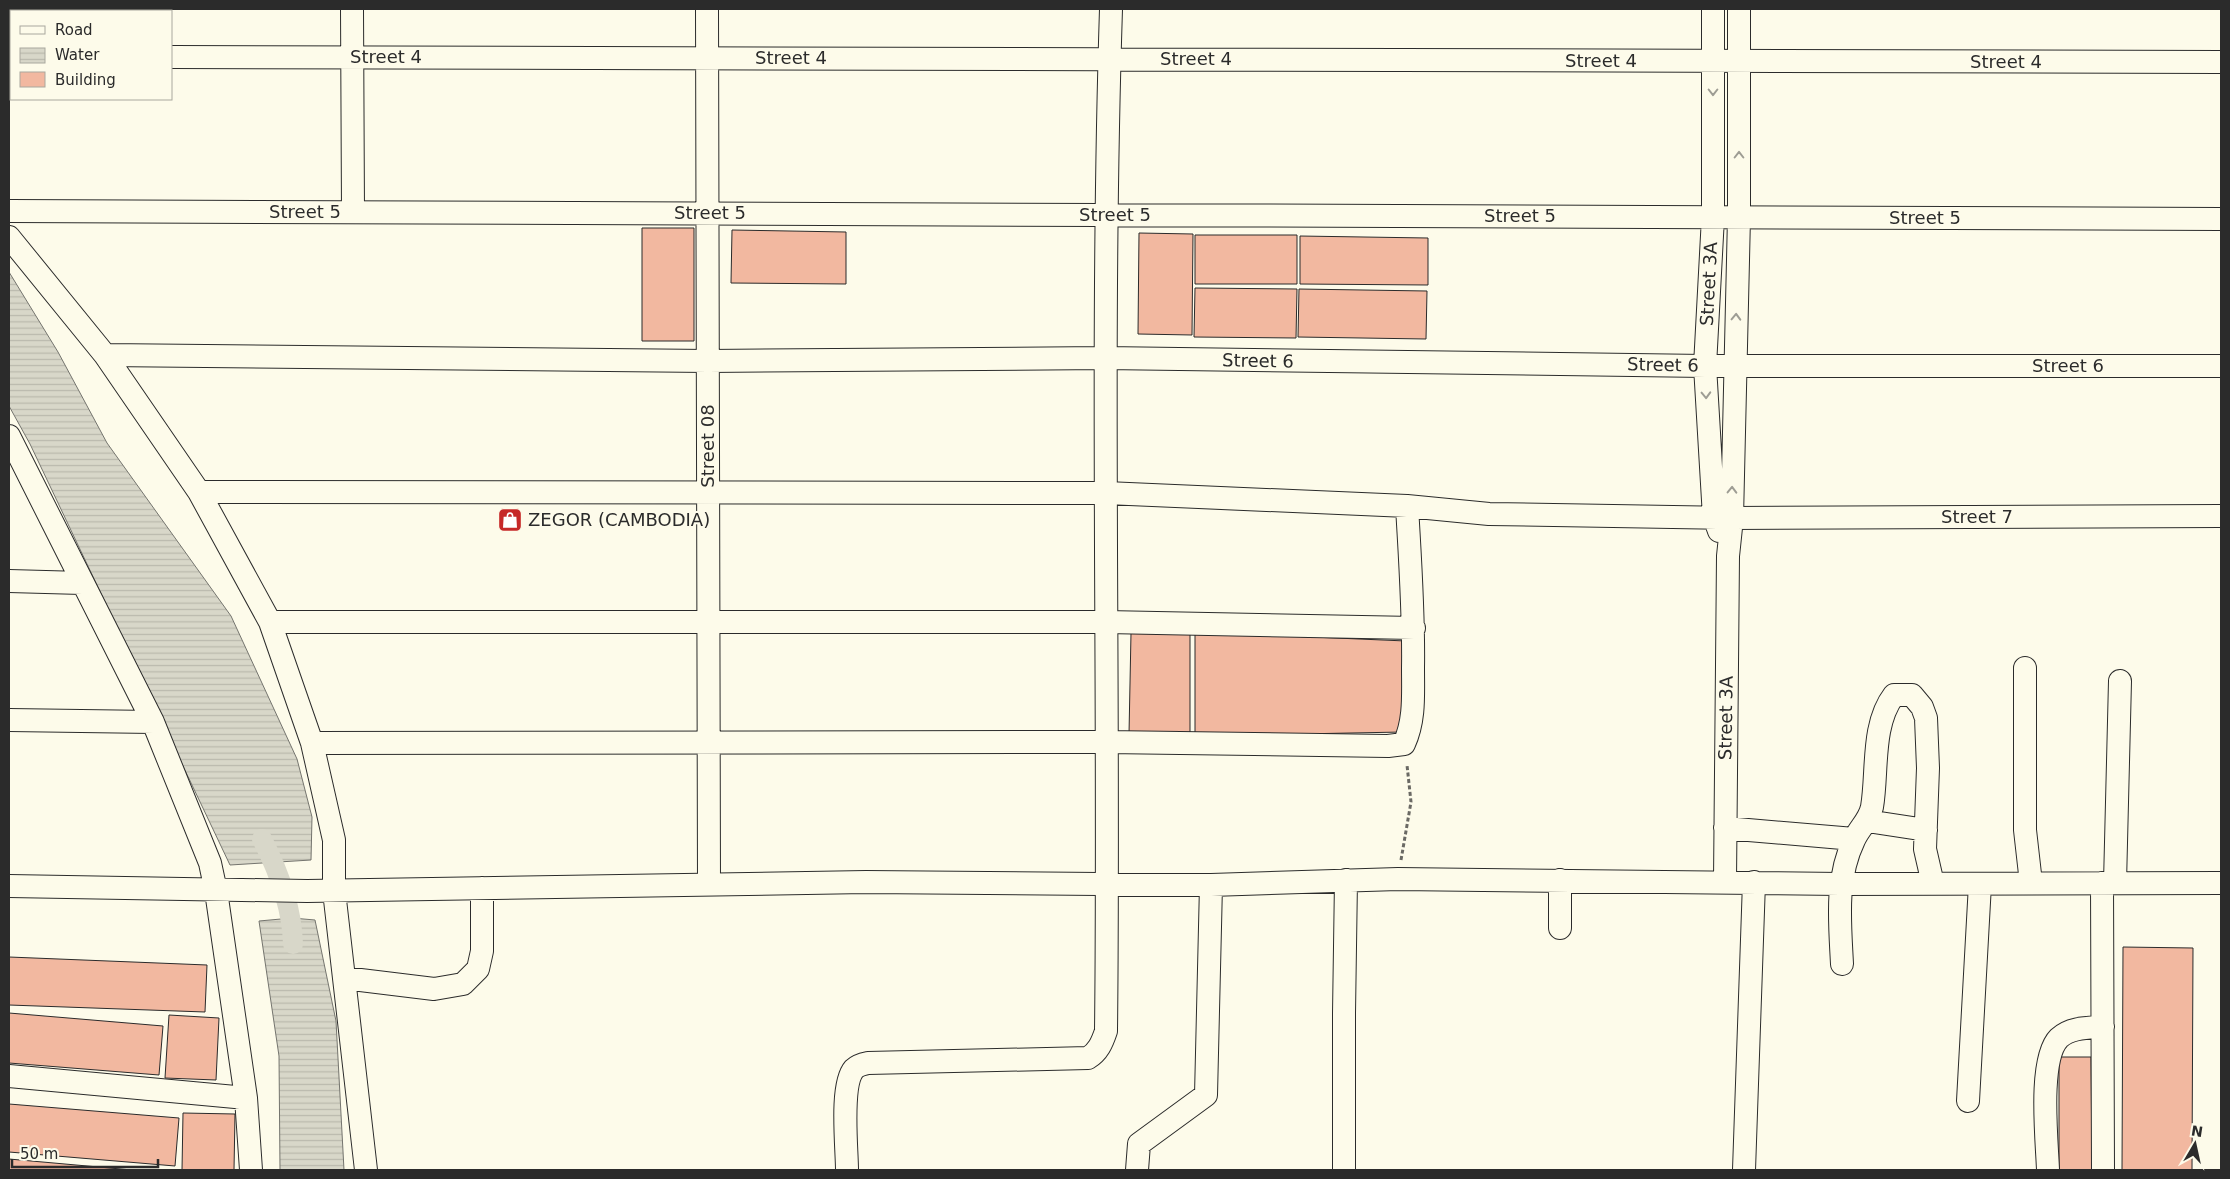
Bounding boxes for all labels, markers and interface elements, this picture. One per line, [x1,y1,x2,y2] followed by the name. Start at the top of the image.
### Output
[10,10,172,100] legend
[55,21,93,39] text: Road
[55,46,100,64] text: Water
[350,46,422,67] street label: Street 4
[755,47,827,68] street label: Street 4
[1160,48,1232,69] street label: Street 4
[1565,50,1637,71] street label: Street 4
[1970,51,2042,72] street label: Street 4
[55,71,116,89] text: Building
[1708,89,1718,97] one-way arrow
[1734,151,1744,158] one-way arrow
[269,201,341,222] street label: Street 5
[674,202,746,223] street label: Street 5
[1079,204,1151,225] street label: Street 5
[1484,205,1556,226] street label: Street 5
[1889,207,1961,228] street label: Street 5
[1696,241,1721,327] street label: Street 3A
[1731,313,1741,321] one-way arrow
[1222,349,1294,372] street label: Street 6
[1627,353,1699,376] street label: Street 6
[2032,355,2104,376] street label: Street 6
[1701,391,1712,399] one-way arrow
[697,404,718,488] street label: Street 08
[1727,486,1738,494] one-way arrow
[1941,506,2013,527] street label: Street 7
[497,507,523,533] shop icon: ZEGOR (CAMBODIA)
[528,509,710,530] place label: ZEGOR (CAMBODIA)
[1714,675,1737,760] street label: Street 3A
[2170,1119,2220,1169] north arrow
[2190,1122,2204,1140] text: N
[12,1136,159,1168] scale bar
[20,1145,58,1163] text: 50 m

